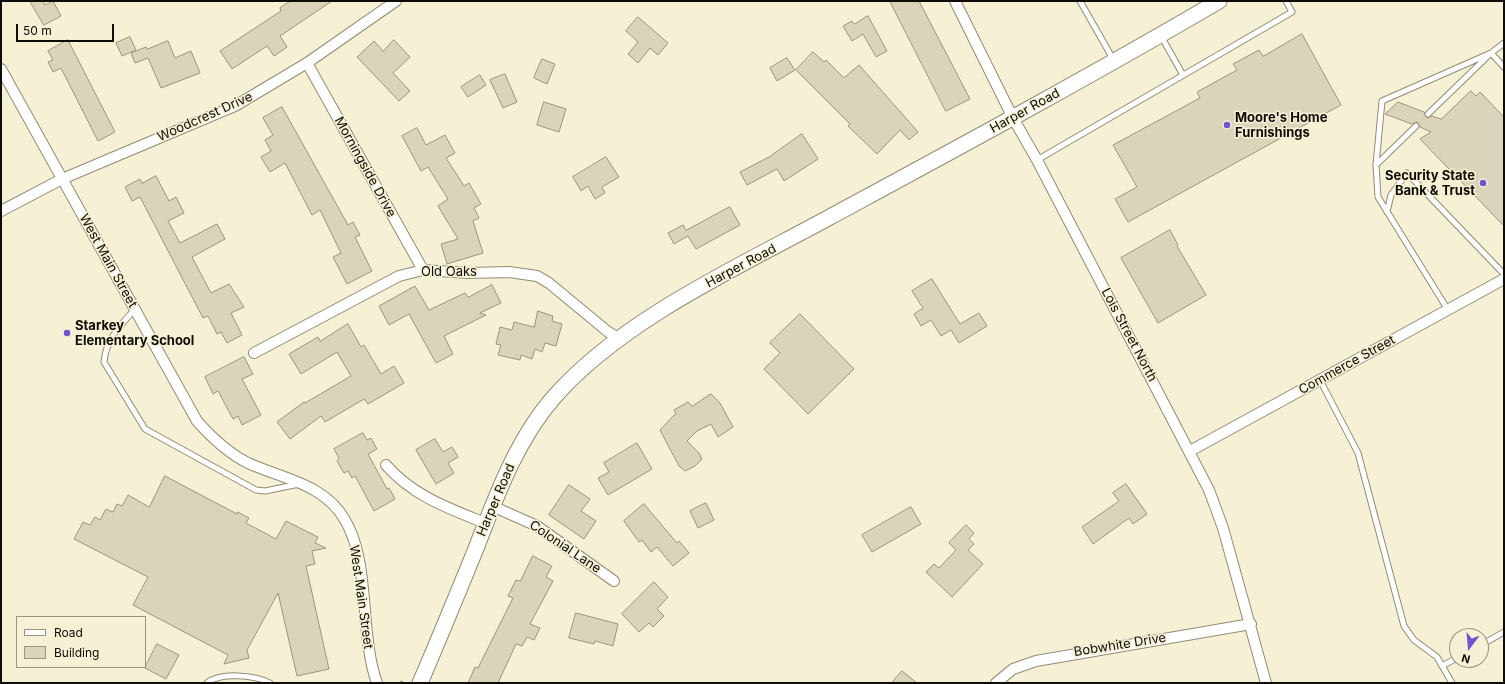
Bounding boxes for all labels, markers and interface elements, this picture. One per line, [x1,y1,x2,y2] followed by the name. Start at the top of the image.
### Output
[18,16,116,42] scale bar
[23,23,52,38] text: 50 m
[987,85,1063,137] street label: Harper Road
[155,89,255,145] street label: Woodcrest Drive
[1235,110,1327,141] place label: Moore's Home Furnishings
[331,114,399,220] street label: Morningside Drive
[1222,120,1232,130] marker: Moore's Home Furnishings
[1385,168,1475,199] place label: Security State Bank & Trust
[1478,178,1488,188] marker: Security State Bank & Trust
[76,211,140,311] street label: West Main Street
[703,241,779,291] street label: Harper Road
[421,264,477,280] street label: Old Oaks
[1098,286,1160,384] street label: Lois Street North
[75,318,194,349] place label: Starkey Elementary School
[62,328,72,338] marker: Starkey Elementary School
[1296,332,1398,398] street label: Commerce Street
[474,461,518,539] street label: Harper Road
[526,517,604,577] street label: Colonial Lane
[346,544,376,650] street label: West Main Street
[16,616,146,668] legend
[54,625,83,640] text: Road
[1449,628,1489,668] north arrow
[1073,630,1167,660] street label: Bobwhite Drive
[54,645,99,660] text: Building
[1460,651,1472,666] text: N

